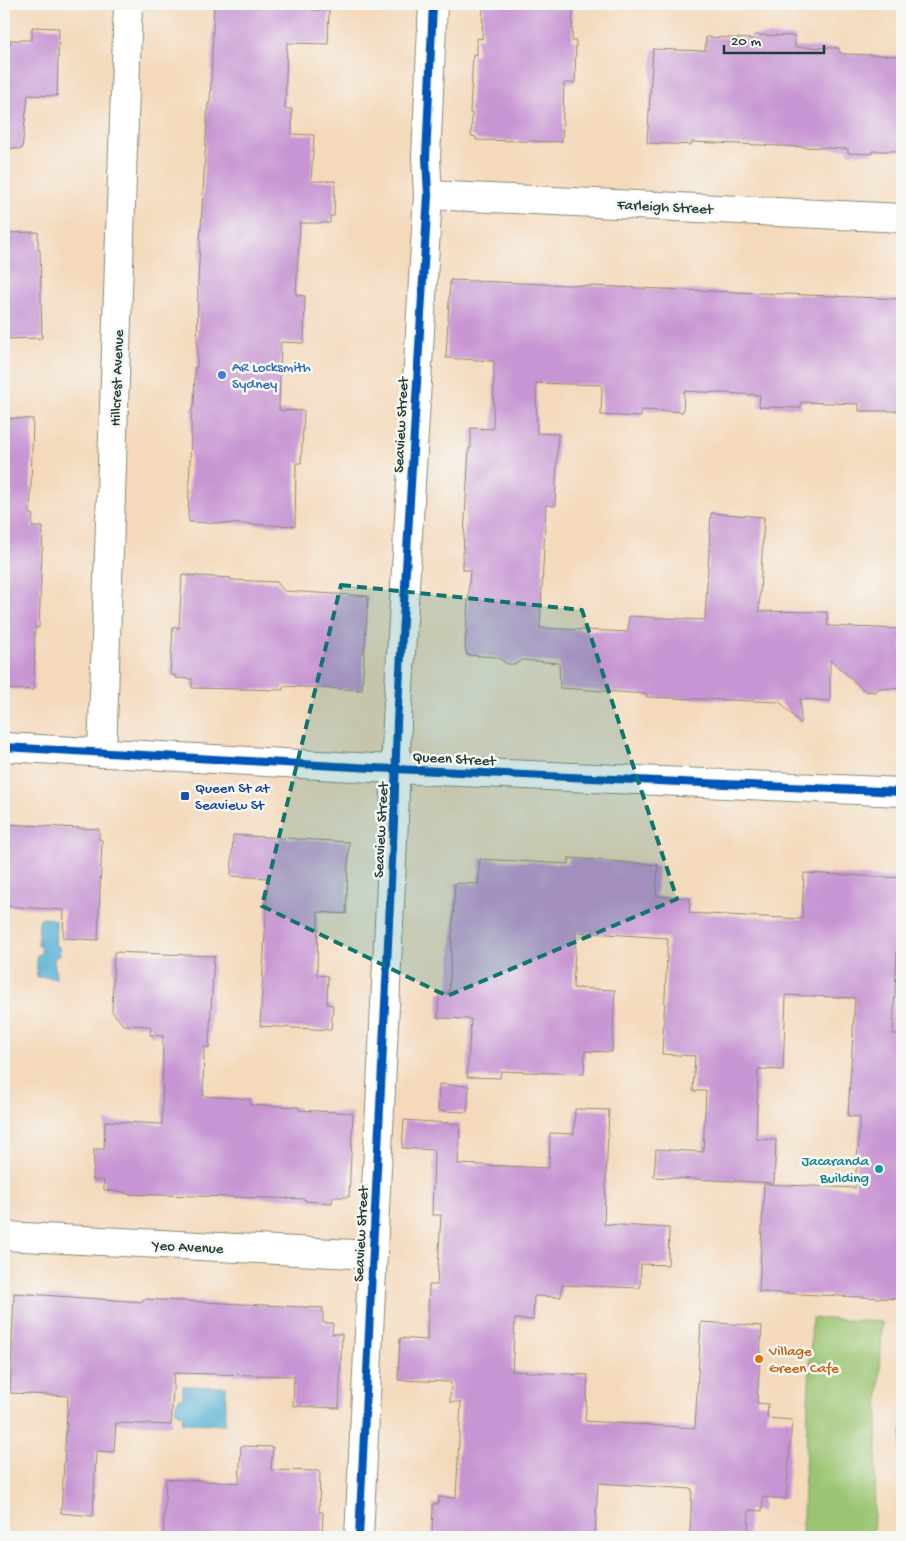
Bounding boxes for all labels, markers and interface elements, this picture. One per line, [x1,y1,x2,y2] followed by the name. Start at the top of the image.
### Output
[724,22,824,54] scale bar
[731,33,761,51] text: 20 m
[616,196,715,220] street label: Farleigh Street
[107,329,129,427] street label: Hillcrest Avenue
[232,359,311,394] place label: AR Locksmith Sydney
[216,369,228,381] marker: AR Locksmith Sydney
[391,375,414,473] street label: Seaview Street
[412,749,498,771] street label: Queen Street
[195,780,271,815] place label: Queen St at Seaview St
[371,780,394,878] street label: Seaview Street
[179,790,191,802] marker: Queen St at Seaview St
[801,1153,870,1188] place label: Jacaranda Building
[873,1163,885,1175] marker: Jacaranda Building
[351,1184,374,1282] street label: Seaview Street
[150,1237,224,1259] street label: Yeo Avenue
[768,1343,839,1378] place label: Village Green Cafe
[753,1353,765,1365] marker: Village Green Cafe

